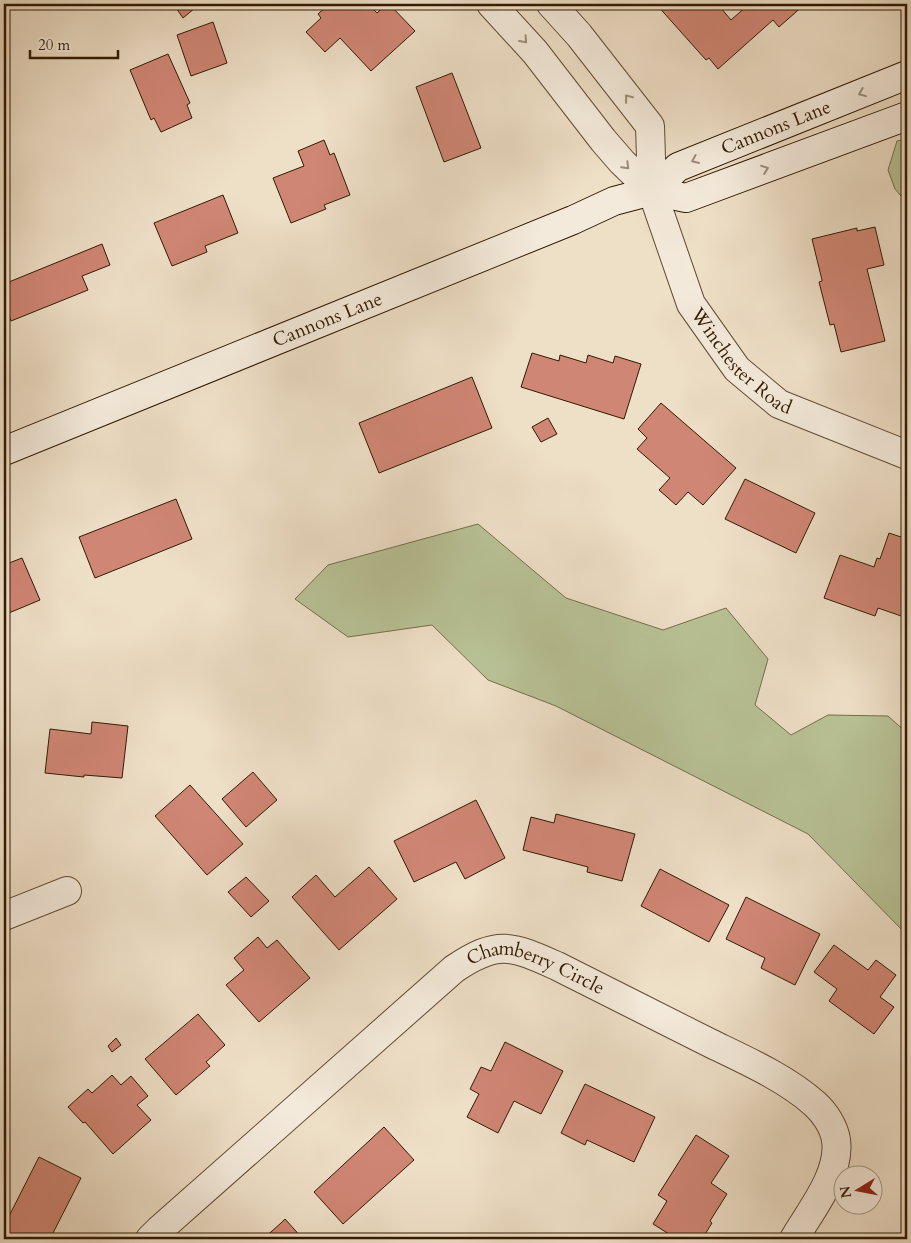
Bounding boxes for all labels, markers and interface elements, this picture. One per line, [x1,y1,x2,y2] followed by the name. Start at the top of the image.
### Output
[30,28,118,60] scale bar
[518,34,527,43] one-way arrow
[38,35,70,55] text: 20 m
[858,87,867,97] one-way arrow
[717,94,835,161] street label: Cannons Lane
[626,95,634,104] one-way arrow
[691,154,700,164] one-way arrow
[620,160,629,169] one-way arrow
[761,165,769,175] one-way arrow
[269,286,386,354] street label: Cannons Lane
[684,302,796,421] street label: Winchester Road
[462,935,609,1001] street label: Chamberry Circle
[834,1166,884,1216] north arrow
[835,1185,856,1200] text: N

